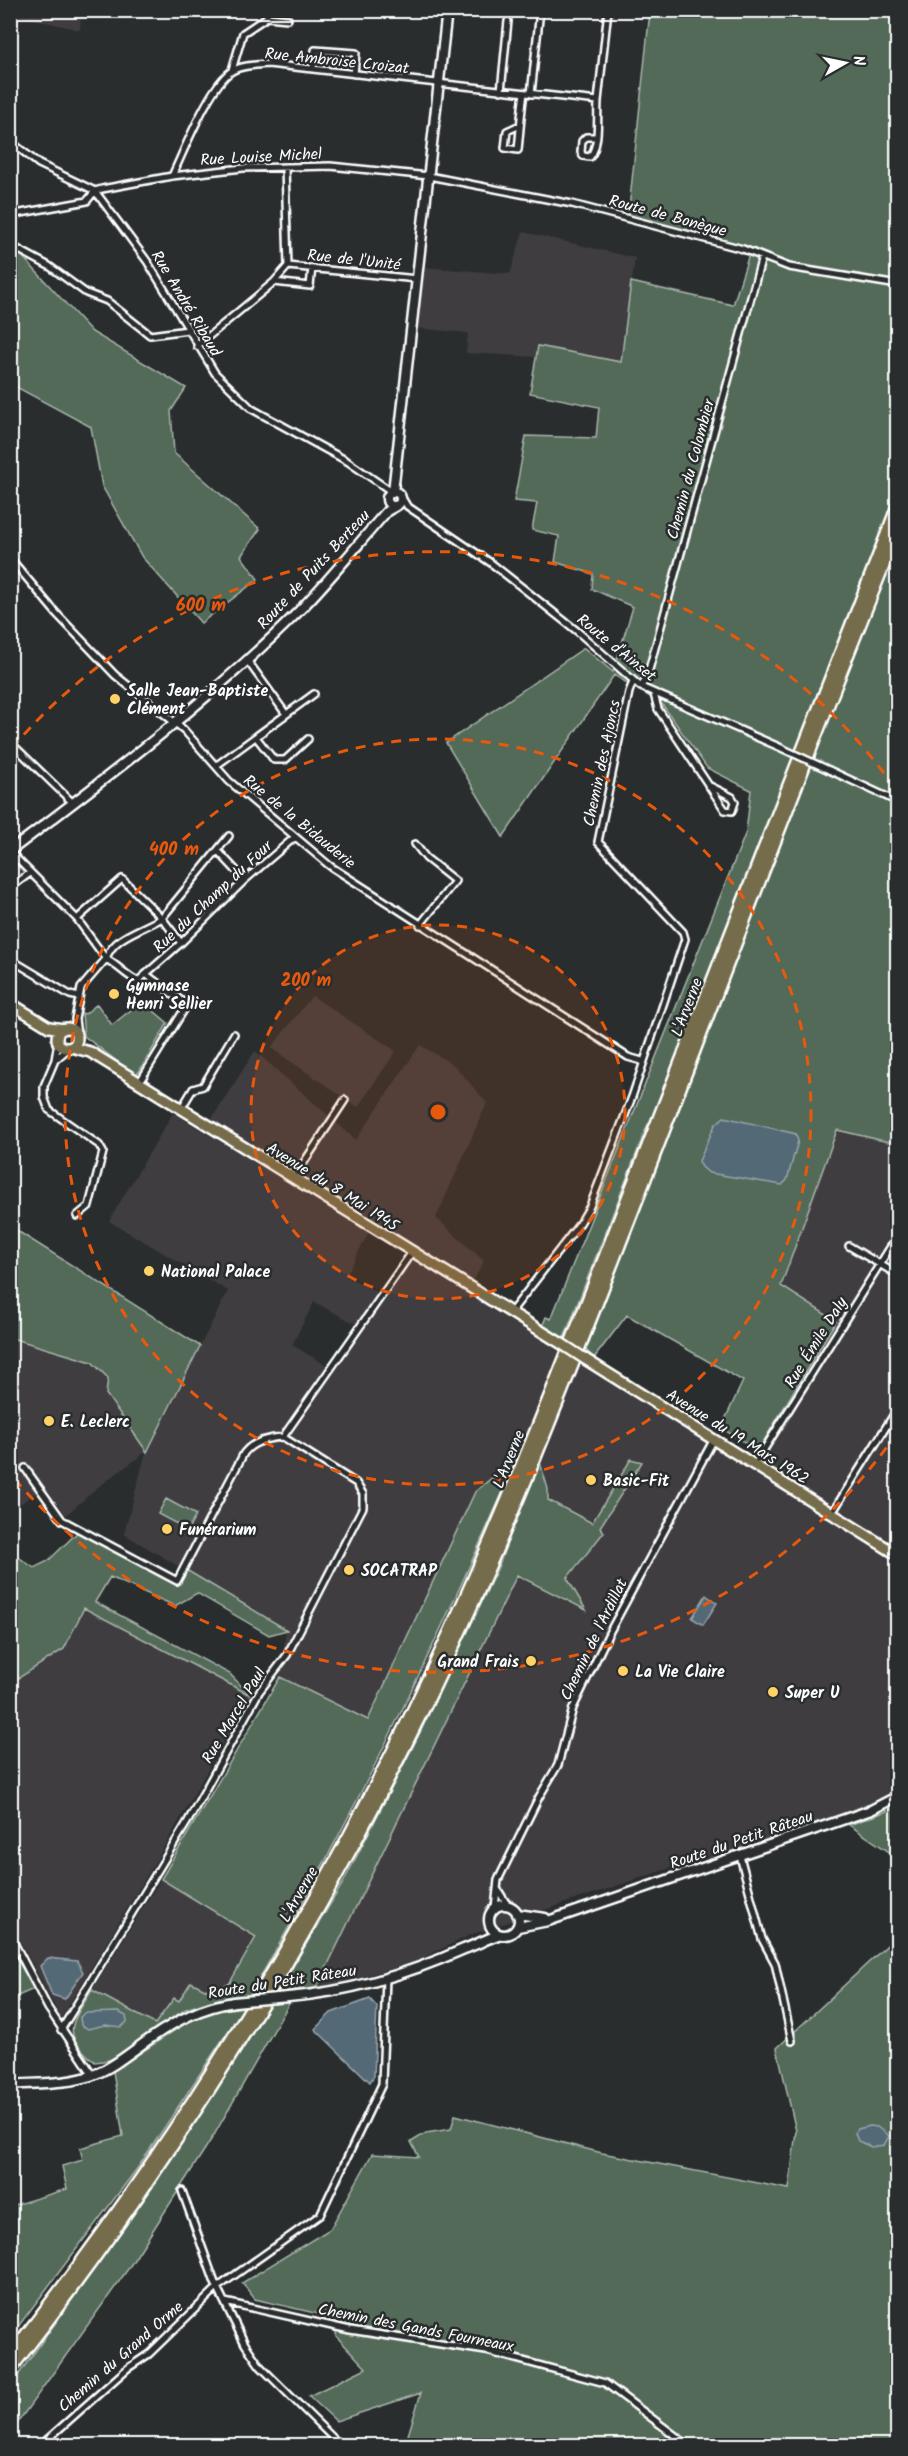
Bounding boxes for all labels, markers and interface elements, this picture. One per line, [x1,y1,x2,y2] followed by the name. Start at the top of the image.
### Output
[815,33,875,93] north arrow
[263,41,411,82] street label: Rue Ambroise Croizat
[845,54,871,68] text: N
[200,142,323,173] street label: Rue Louise Michel
[606,189,729,244] street label: Route de Bonègue
[306,243,403,278] street label: Rue de l'Unité
[144,246,228,363] street label: Rue André Ribaud
[661,395,723,542] street label: Chemin du Colombier
[252,504,377,636] street label: Route de Puits Berteau
[176,592,226,621] text: 600 m
[571,608,662,689] street label: Route d'Ainset
[127,679,268,722] place label: Salle Jean-Baptiste Clément
[108,692,122,706] marker: Salle Jean-Baptiste Clément
[577,698,628,829] street label: Chemin des Ajoncs
[237,769,361,876] street label: Rue de la Bidauderie
[147,834,280,959] street label: Rue du Champ du Four
[149,836,199,865] text: 400 m
[281,967,332,996] text: 200 m
[126,974,213,1017] place label: Gymnase Henri Sellier
[665,975,710,1041] street label: L'Arverne
[107,987,121,1001] marker: Gymnase Henri Sellier
[428,1102,448,1122] centre of rings
[261,1136,405,1239] street label: Avenue du 8 Mai 1945
[161,1260,271,1285] place label: National Palace
[142,1264,156,1278] marker: National Palace
[778,1292,855,1393] street label: Rue Émile Daly
[661,1383,814,1491] street label: Avenue du 19 Mars 1962
[61,1410,130,1435] place label: E. Leclerc
[42,1414,56,1428] marker: E. Leclerc
[486,1427,532,1493] street label: L'Arverne
[603,1469,670,1494] place label: Basic-Fit
[584,1473,598,1487] marker: Basic-Fit
[179,1518,256,1543] place label: Funérarium
[160,1522,174,1536] marker: Funérarium
[361,1559,438,1584] place label: SOCATRAP
[342,1563,356,1577] marker: SOCATRAP
[554,1574,635,1705] street label: Chemin de l'Ardillat
[438,1650,520,1675] place label: Grand Frais
[524,1654,538,1668] marker: Grand Frais
[635,1660,725,1685] place label: La Vie Claire
[196,1663,273,1769] street label: Rue Marcel Paul
[616,1664,630,1678] marker: La Vie Claire
[785,1681,840,1706] place label: Super U
[766,1685,780,1699] marker: Super U
[666,1804,817,1877] street label: Route du Petit Râteau
[273,1862,325,1927] street label: L'Arverne
[206,1958,359,2007] street label: Route du Petit Râteau
[53,2295,189,2419] street label: Chemin du Grand Orme
[316,2297,517,2360] street label: Chemin des Gands Fourneaux

